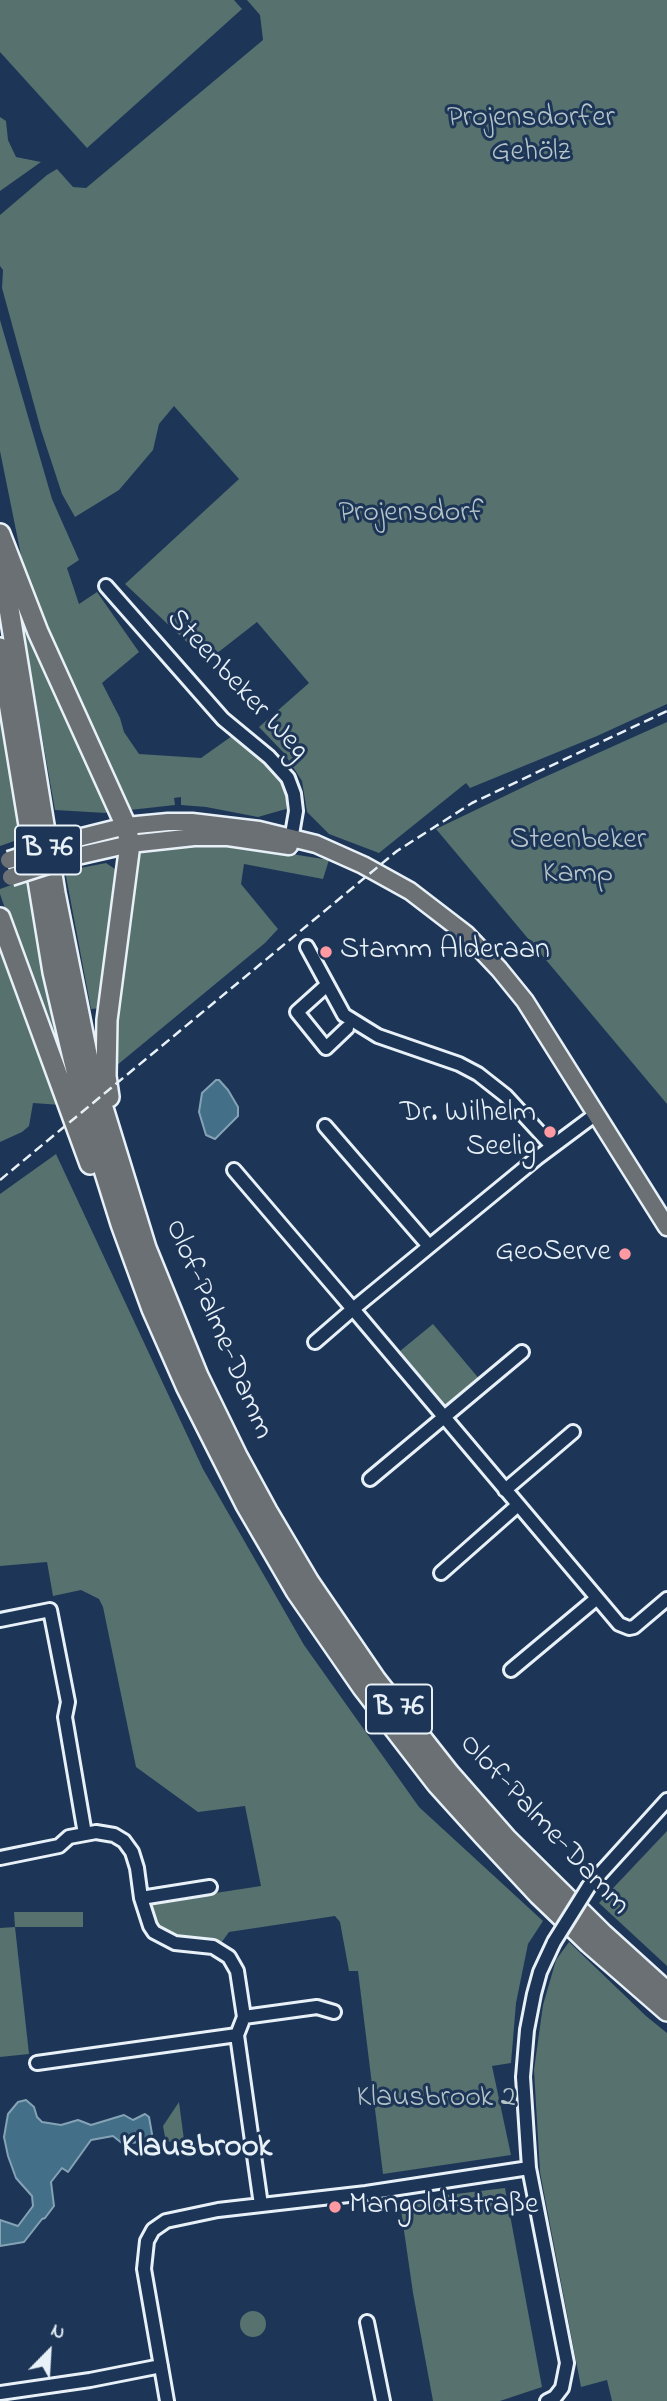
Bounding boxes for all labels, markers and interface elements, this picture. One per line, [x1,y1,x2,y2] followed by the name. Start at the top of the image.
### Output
[447,102,615,172] park label: Projensdorfer Gehölz
[338,497,484,533] park label: Projensdorf
[157,603,315,769] street label: Steenbeker Weg
[510,824,646,894] park label: Steenbeker Kamp
[15,826,81,874] road number: B 76
[340,934,550,970] place label: Stamm Alderaan
[318,944,334,960] marker: Stamm Alderaan
[400,1097,536,1168] place label: Dr. Wilhelm Seelig
[542,1124,558,1140] marker: Dr. Wilhelm Seelig
[155,1215,279,1445] street label: Olof-Palme-Damm
[495,1236,611,1272] place label: GeoServe
[617,1246,633,1262] marker: GeoServe
[366,1684,432,1734] road number: B 76
[450,1728,636,1924] street label: Olof-Palme-Damm
[356,2082,516,2118] park label: Klausbrook 2
[122,2130,272,2170] district label: Klausbrook
[349,2189,538,2225] place label: Mangoldtstraße
[327,2199,343,2215] marker: Mangoldtstraße
[14,2317,84,2387] north arrow
[46,2317,69,2347] text: N

